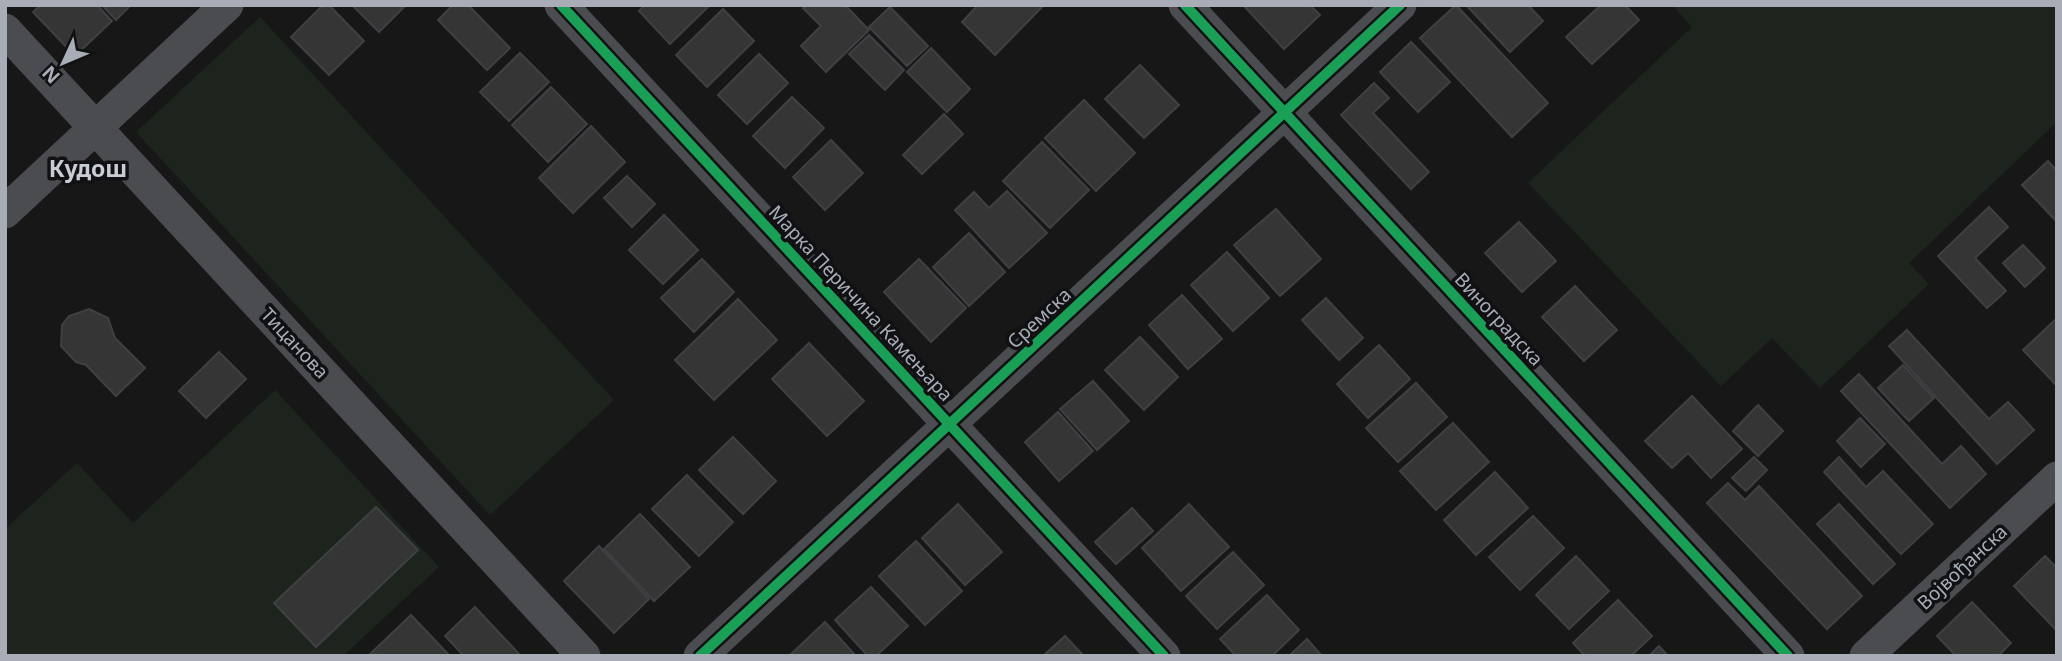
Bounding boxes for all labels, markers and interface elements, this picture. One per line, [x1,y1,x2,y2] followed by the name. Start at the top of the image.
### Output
[28,28,98,98] north arrow
[36,60,65,89] text: N
[49,152,127,184] district label: Кудош
[763,199,959,407] street label: Марка Перичина Камењара
[1449,267,1549,371] street label: Виноградска
[1001,282,1077,354] street label: Сремска
[255,302,335,384] street label: Тицанова
[1911,519,2013,615] street label: Војвођанска

